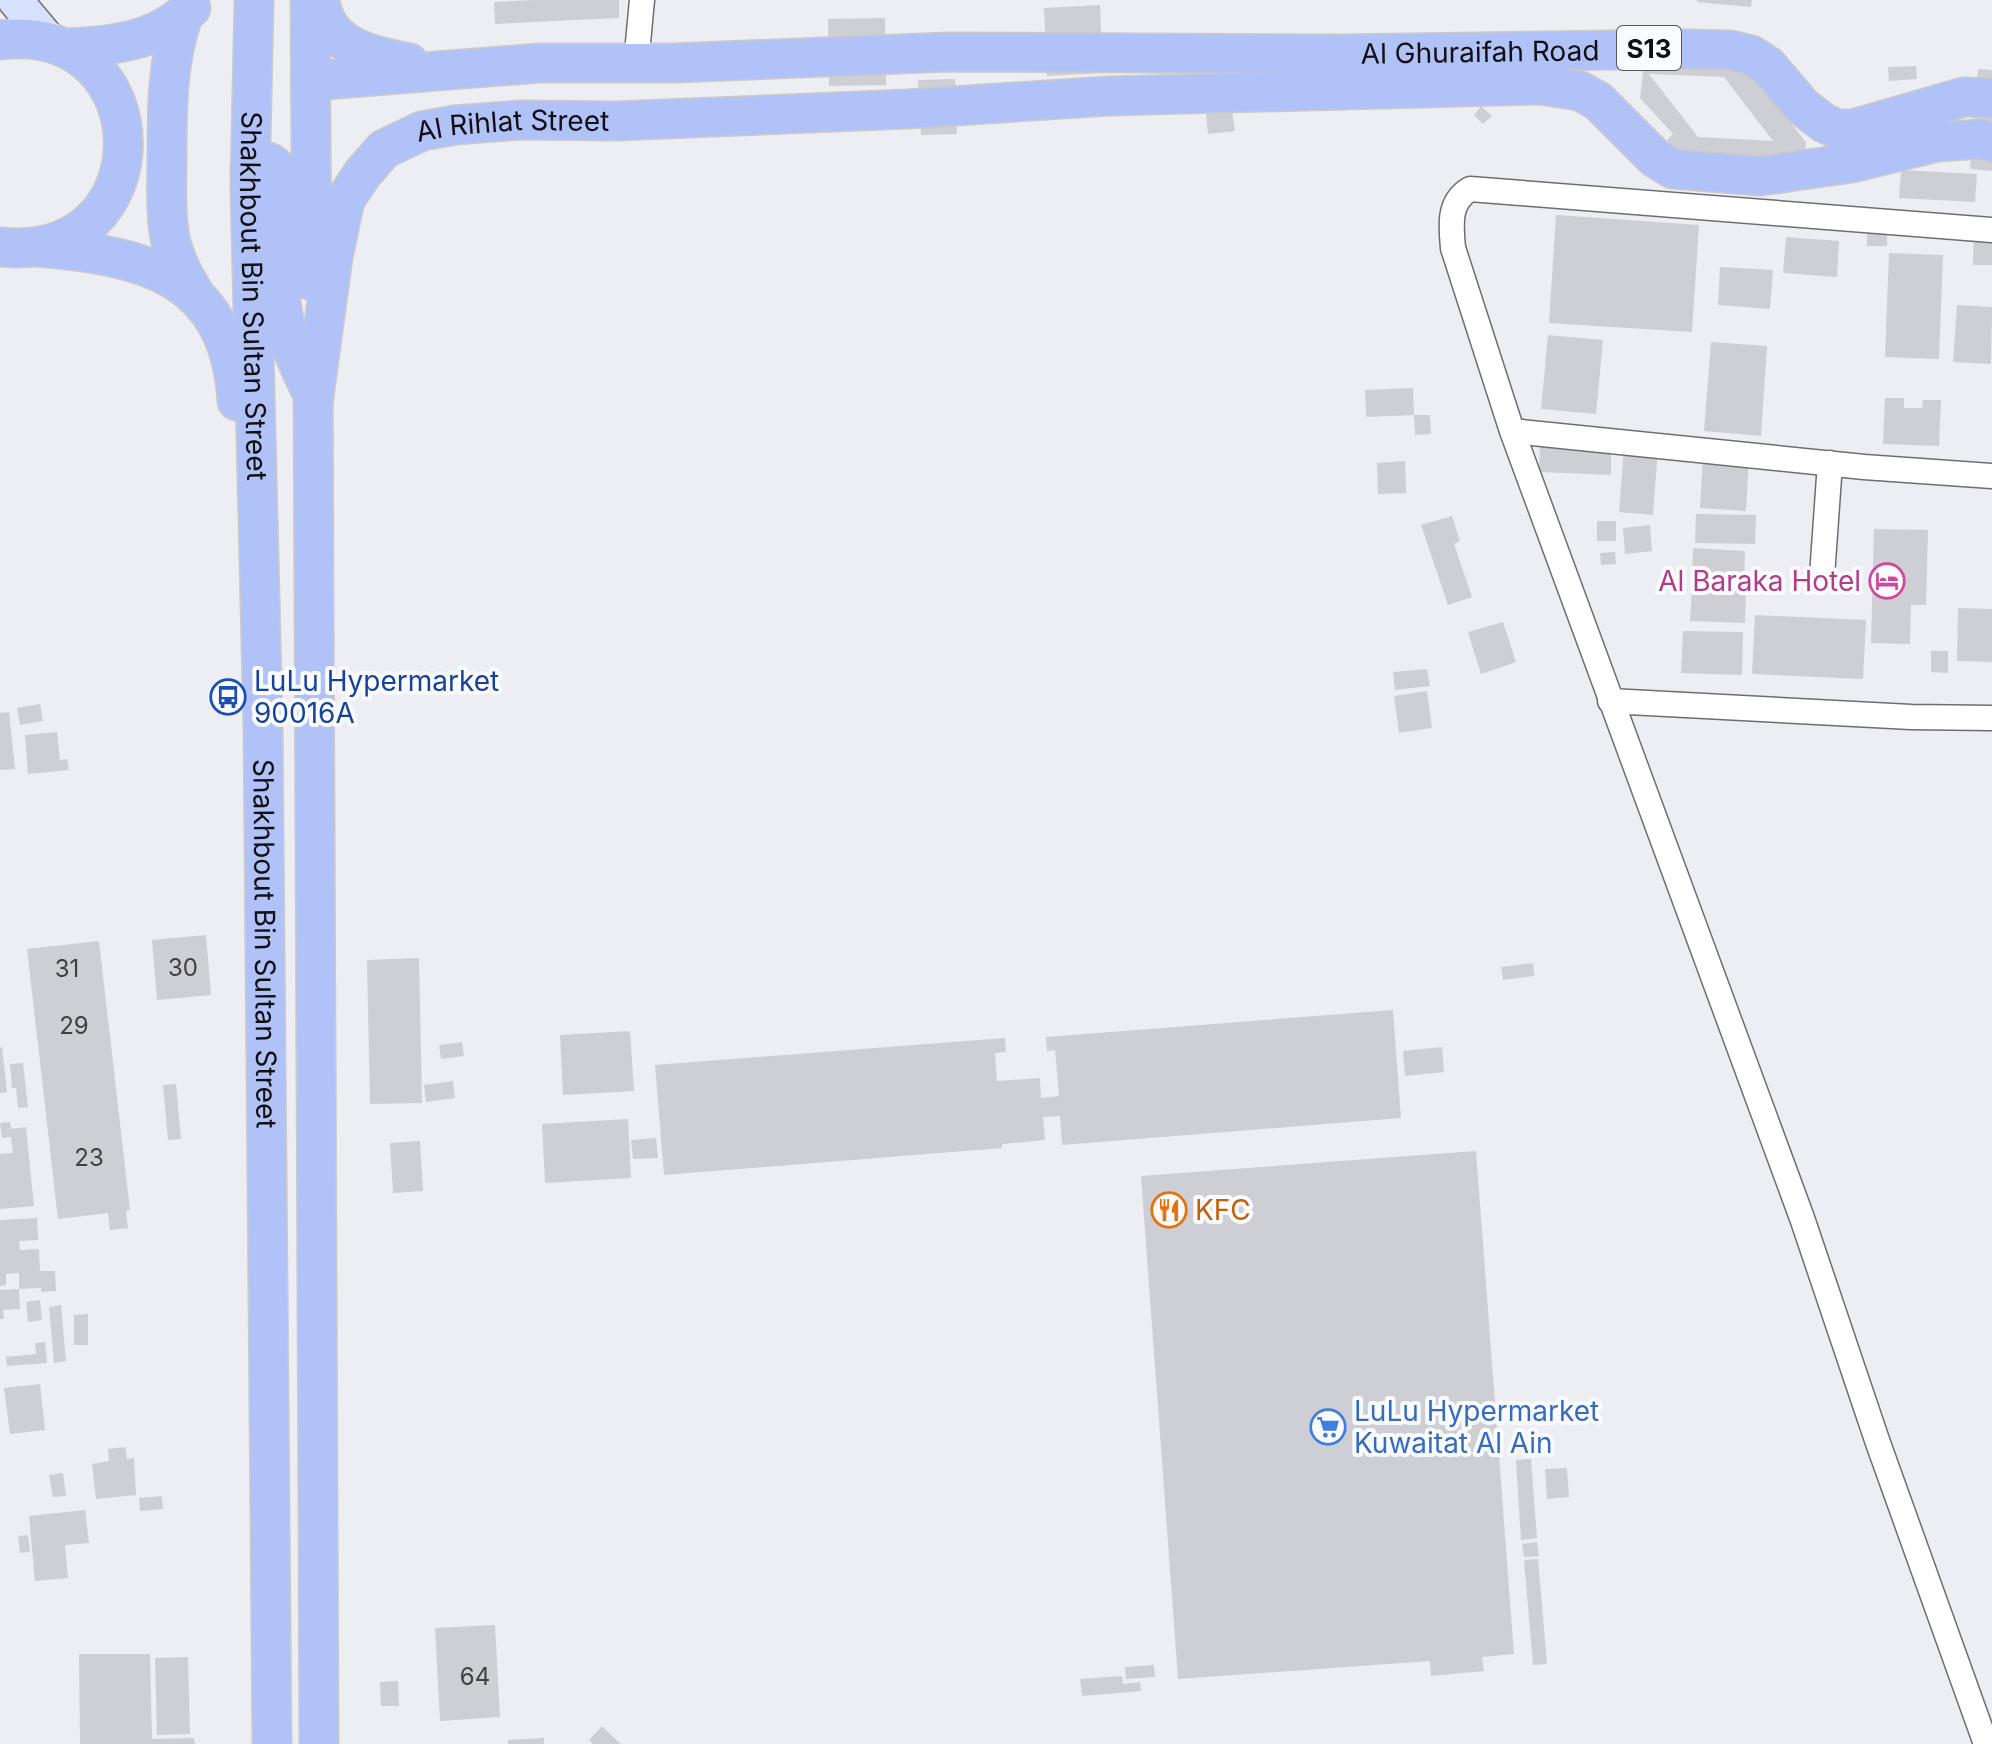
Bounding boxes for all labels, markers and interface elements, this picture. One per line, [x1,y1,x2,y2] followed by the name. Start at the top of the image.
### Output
[1617,26,1681,70] road number: S13
[1360,33,1600,71] street label: Al Ghuraifah Road
[413,103,609,149] street label: Al Rihlat Street
[233,111,274,481] street label: Shakhbout Bin Sultan Street
[1868,562,1906,600] hotel icon: Al Baraka Hotel
[1658,564,1861,598] place label: Al Baraka Hotel
[254,664,499,730] place label: LuLu Hypermarket 90016A
[209,678,247,716] bus stop icon: LuLu Hypermarket 90016A
[246,759,284,1129] street label: Shakhbout Bin Sultan Street
[168,953,198,982] house number: 30
[55,954,79,983] house number: 31
[59,1011,89,1040] house number: 29
[74,1143,104,1172] house number: 23
[1150,1191,1188,1229] restaurant icon: KFC
[1195,1193,1251,1227] place label: KFC
[1354,1394,1599,1460] place label: LuLu Hypermarket Kuwaitat Al Ain
[1309,1408,1347,1446] supermarket icon: LuLu Hypermarket Kuwaitat Al Ain
[460,1662,490,1691] house number: 64

